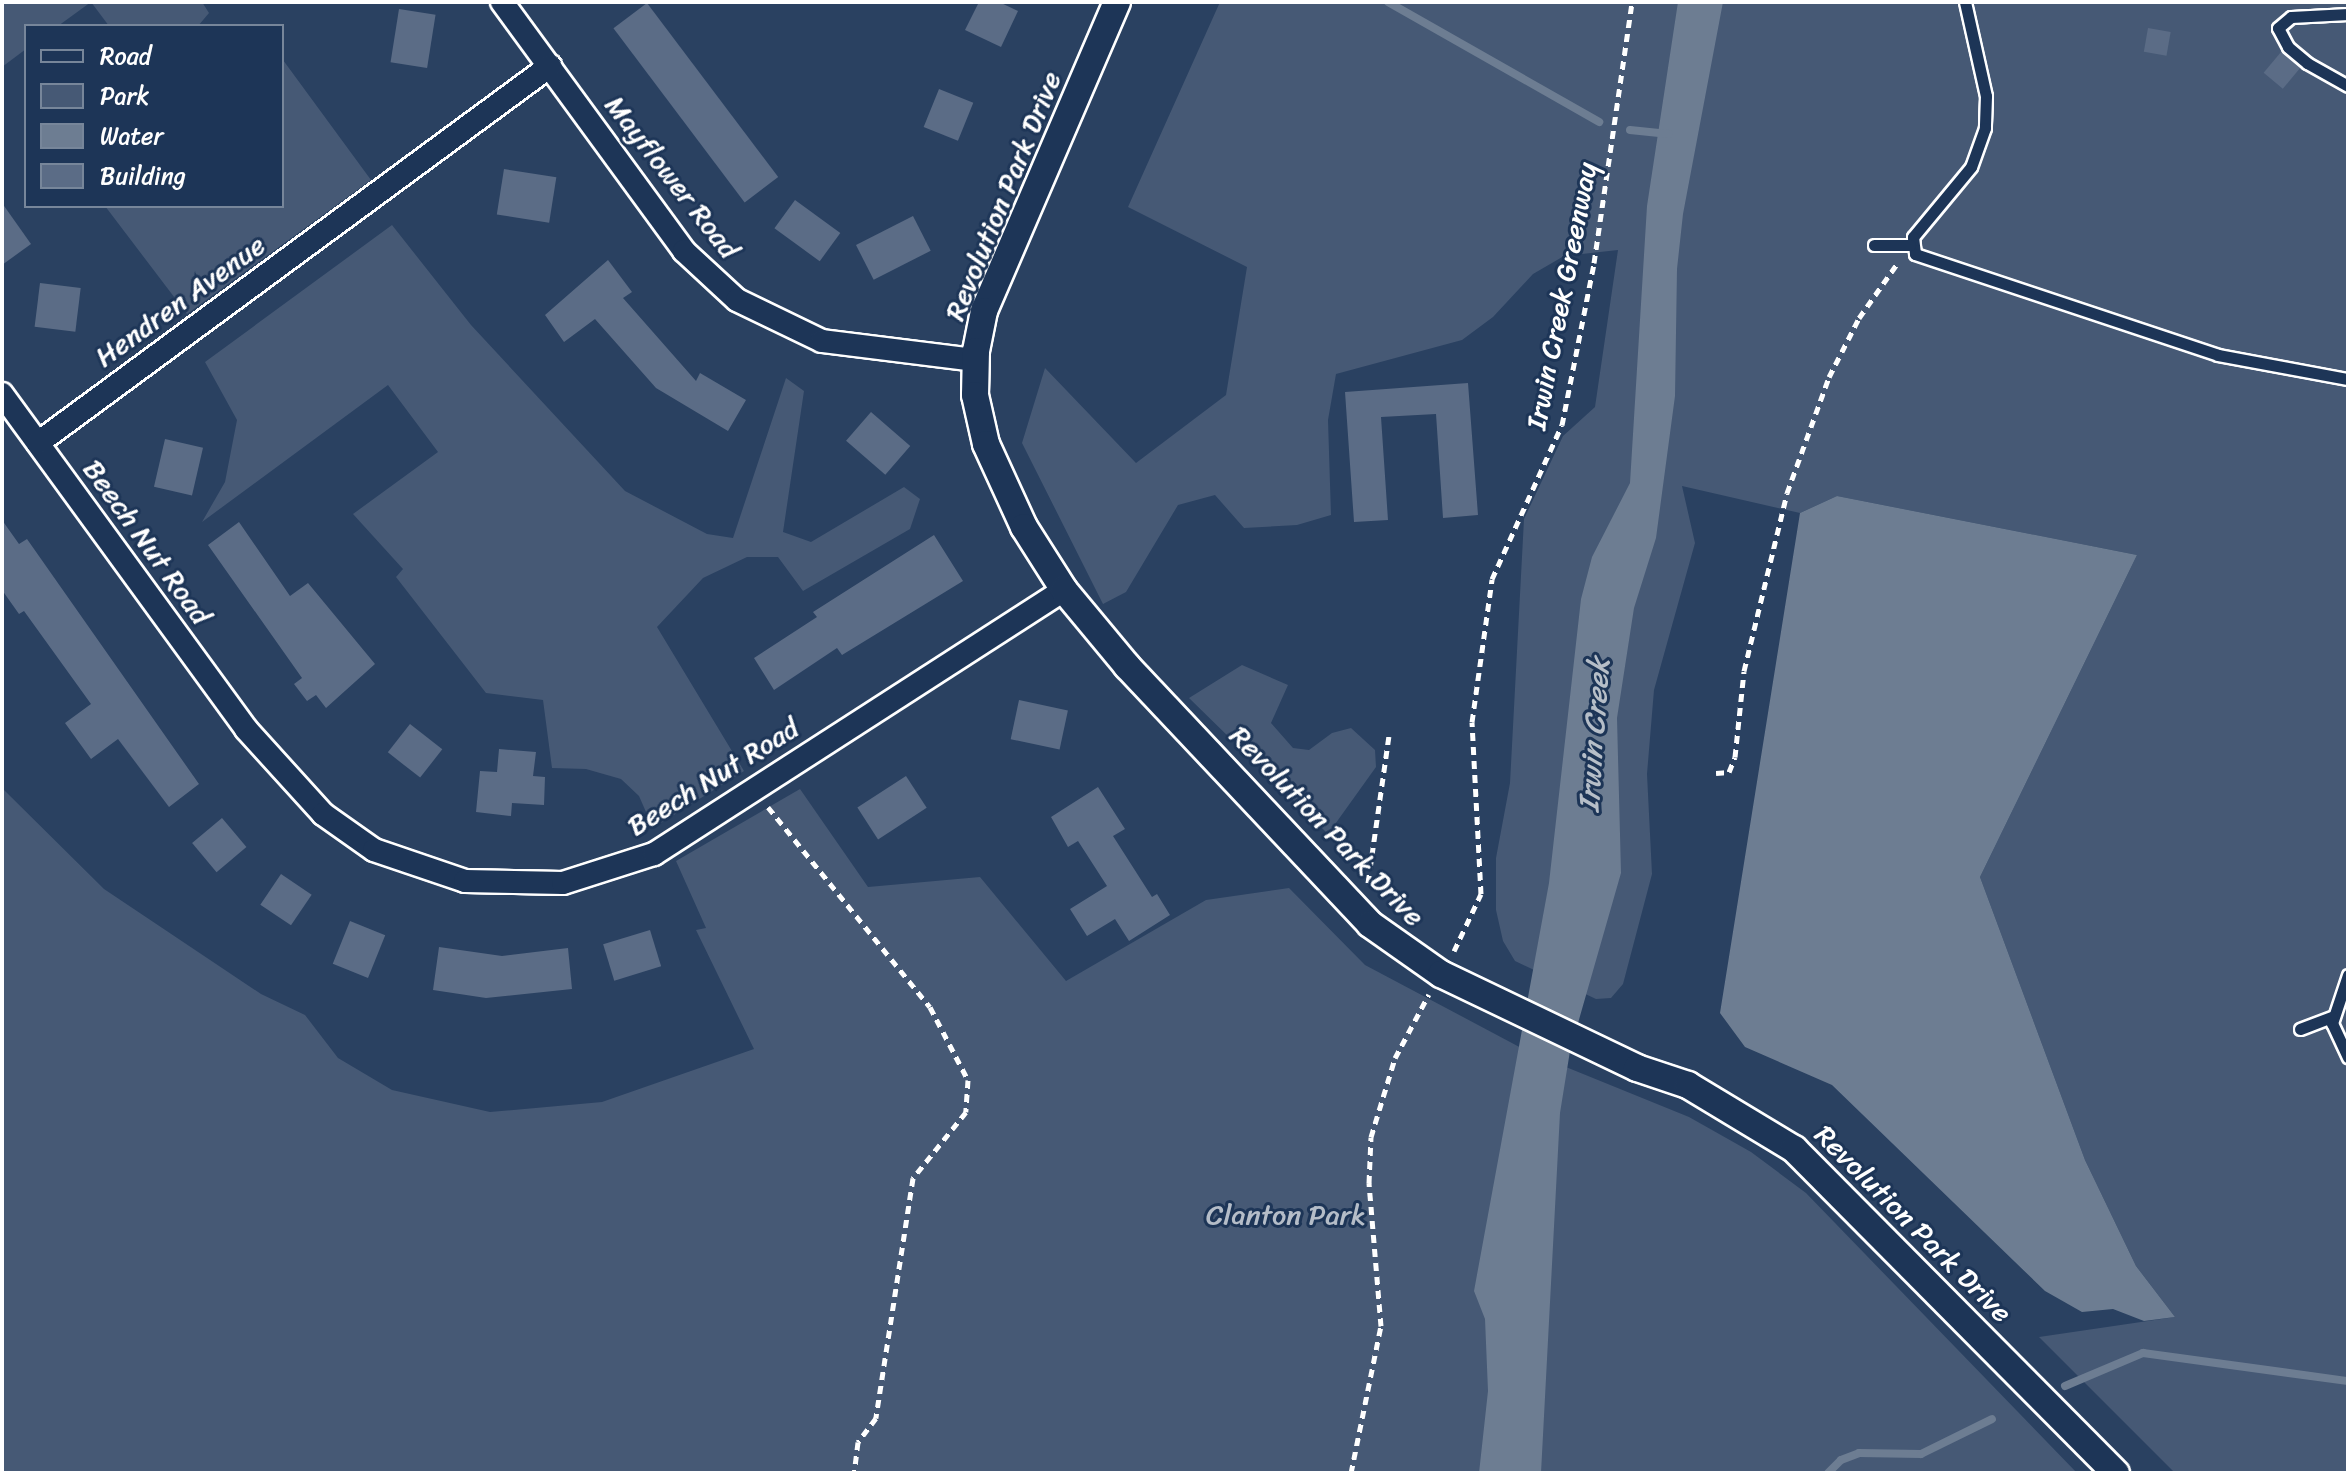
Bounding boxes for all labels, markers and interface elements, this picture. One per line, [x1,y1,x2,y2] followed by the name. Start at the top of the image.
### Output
[24,24,284,208] legend
[100,35,151,77] text: Road
[938,67,1068,325] street label: Revolution Park Drive
[100,75,149,117] text: Park
[598,89,746,265] street label: Mayflower Road
[100,115,163,157] text: Water
[100,155,186,197] text: Building
[1519,159,1605,433] street label: Irwin Creek Greenway
[89,228,271,374] street label: Hendren Avenue
[76,453,218,631] street label: Beech Nut Road
[1571,656,1617,814] water label: Irwin Creek
[621,711,805,843] street label: Beech Nut Road
[1223,719,1431,933] street label: Revolution Park Drive
[1807,1118,2019,1330] street label: Revolution Park Drive
[1206,1198,1366,1232] park label: Clanton Park

